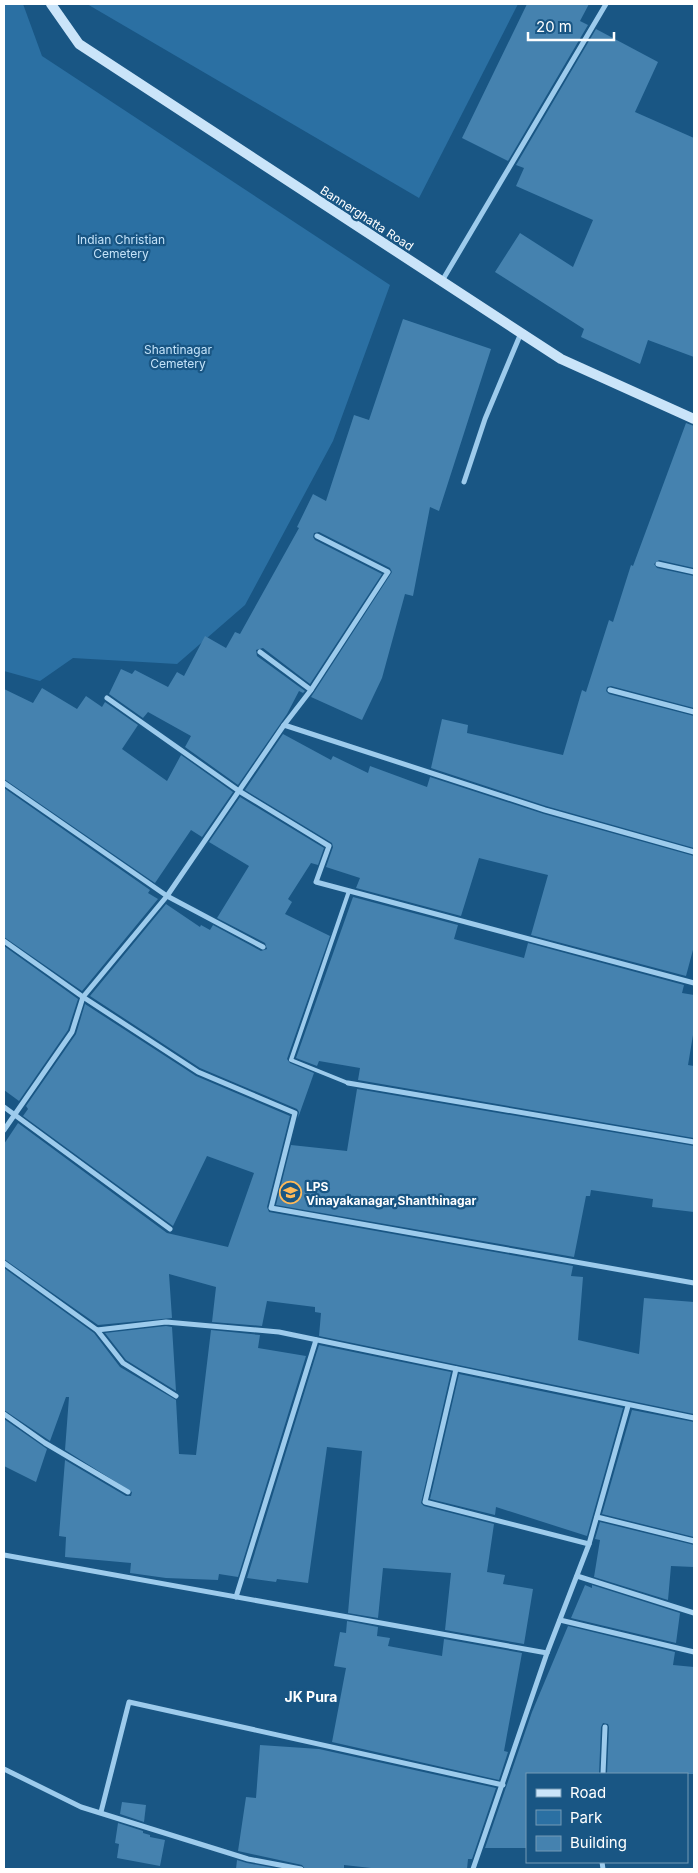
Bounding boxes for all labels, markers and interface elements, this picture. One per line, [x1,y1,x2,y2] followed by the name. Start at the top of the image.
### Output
[528,10,614,42] scale bar
[536,17,572,36] text: 20 m
[318,182,416,254] street label: Bannerghatta Road
[77,232,165,261] park label: Indian Christian Cemetery
[144,342,212,371] park label: Shantinagar Cemetery
[306,1179,476,1208] place label: LPS Vinayakanagar,Shanthinagar
[278,1181,302,1205] school or university icon: LPS Vinayakanagar,Shanthinagar
[285,1688,338,1705] district label: JK Pura
[526,1773,688,1863] legend
[570,1783,606,1802] text: Road
[570,1808,603,1827] text: Park
[570,1833,627,1852] text: Building

